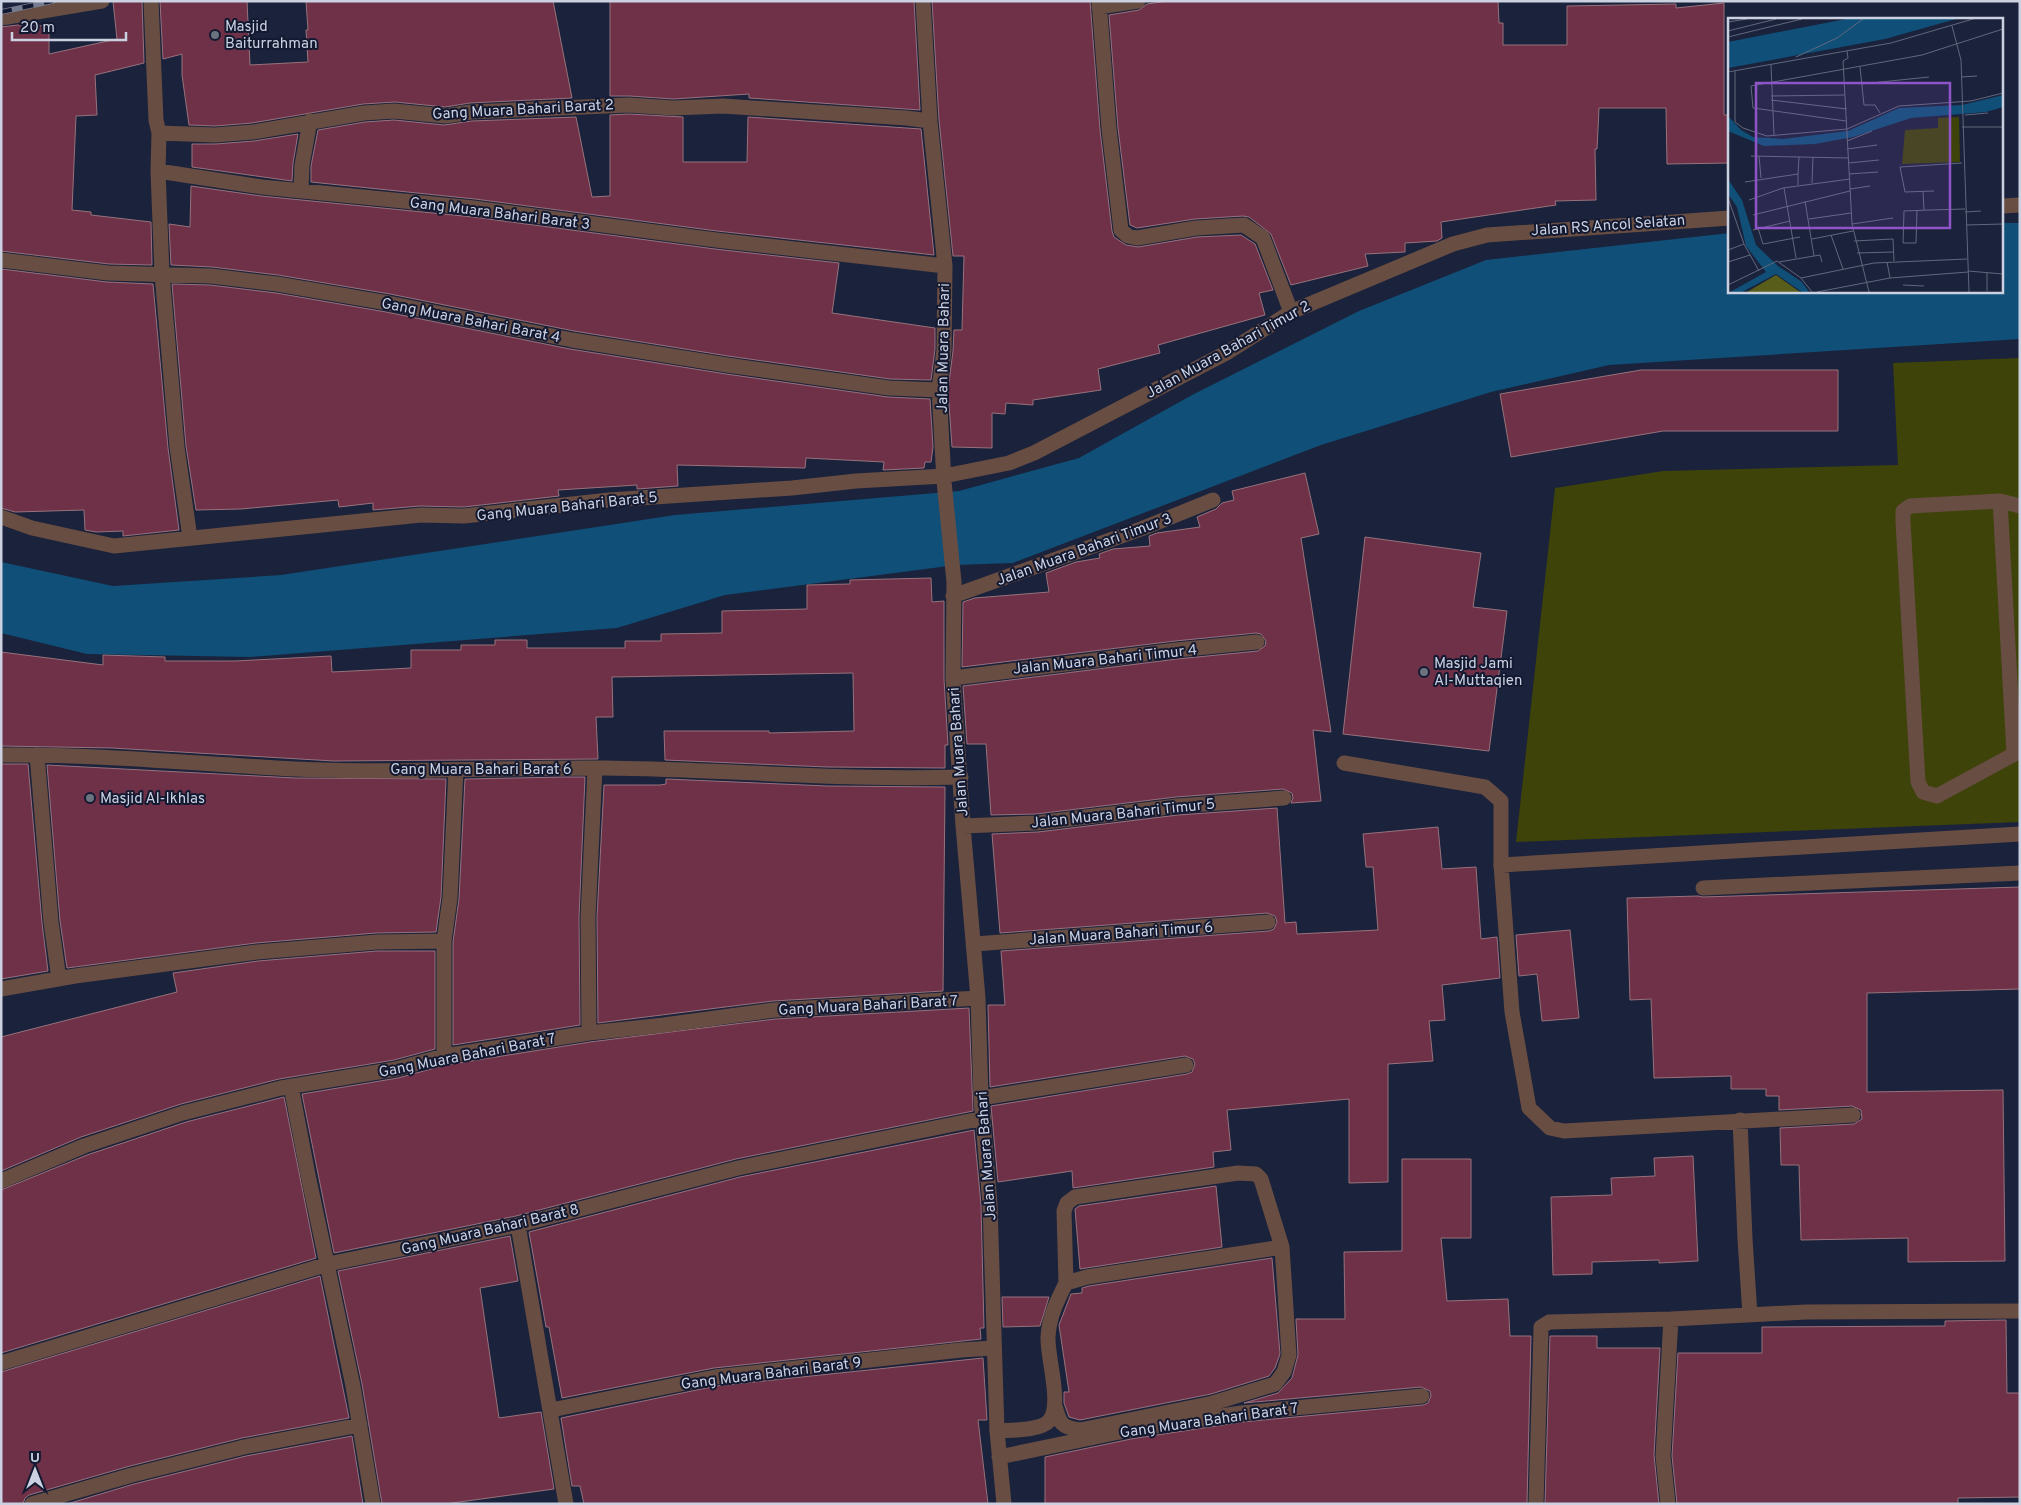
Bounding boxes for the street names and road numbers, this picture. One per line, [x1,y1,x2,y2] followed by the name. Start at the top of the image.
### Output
[432,96,614,125] street label: Gang Muara Bahari Barat 2
[408,194,591,235] street label: Gang Muara Bahari Barat 3
[1530,212,1686,241] street label: Jalan RS Ancol Selatan
[934,283,955,413] street label: Jalan Muara Bahari
[380,295,562,348] street label: Gang Muara Bahari Barat 4
[1143,297,1314,403] street label: Jalan Muara Bahari Timur 2
[476,489,659,526] street label: Gang Muara Bahari Barat 5
[994,510,1175,591] street label: Jalan Muara Bahari Timur 3
[1012,641,1198,680] street label: Jalan Muara Bahari Timur 4
[945,687,973,817] street label: Jalan Muara Bahari
[390,761,572,780] street label: Gang Muara Bahari Barat 6
[1030,795,1216,834] street label: Jalan Muara Bahari Timur 5
[1028,919,1214,950] street label: Jalan Muara Bahari Timur 6
[778,992,959,1021] street label: Gang Muara Bahari Barat 7
[377,1030,558,1083] street label: Gang Muara Bahari Barat 7
[973,1091,1001,1221] street label: Jalan Muara Bahari
[400,1201,581,1260] street label: Gang Muara Bahari Barat 8
[680,1354,862,1395] street label: Gang Muara Bahari Barat 9
[1119,1400,1300,1443] street label: Gang Muara Bahari Barat 7

